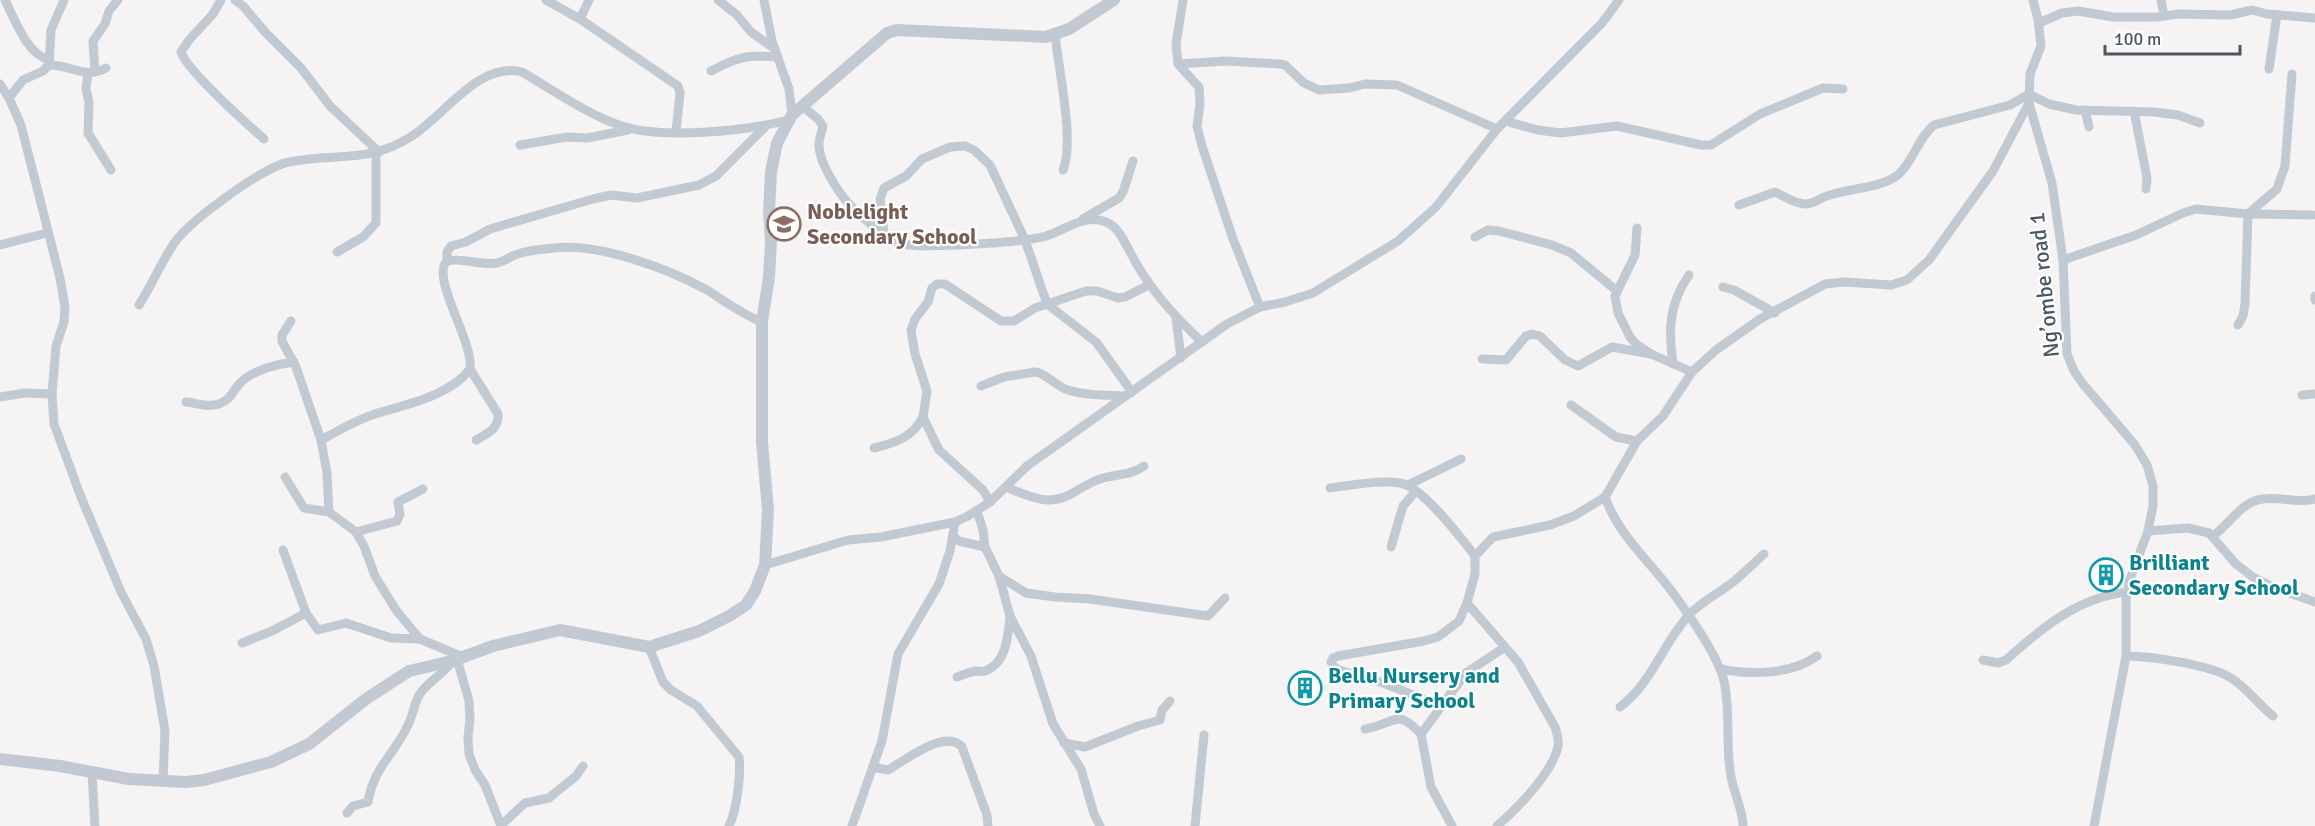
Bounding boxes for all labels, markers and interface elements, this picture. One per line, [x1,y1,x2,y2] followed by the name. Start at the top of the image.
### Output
[2105,18,2240,56] scale bar
[2114,28,2161,50] text: 100 m
[807,198,977,250] place label: Noblelight Secondary School
[766,206,802,242] school or university icon: Noblelight Secondary School
[2023,211,2065,359] street label: Ng’ombe road 1
[2129,549,2299,601] place label: Brilliant Secondary School
[2088,557,2124,593] building icon: Brilliant Secondary School
[1328,662,1500,714] place label: Bellu Nursery and Primary School
[1287,670,1323,706] building icon: Bellu Nursery and Primary School

